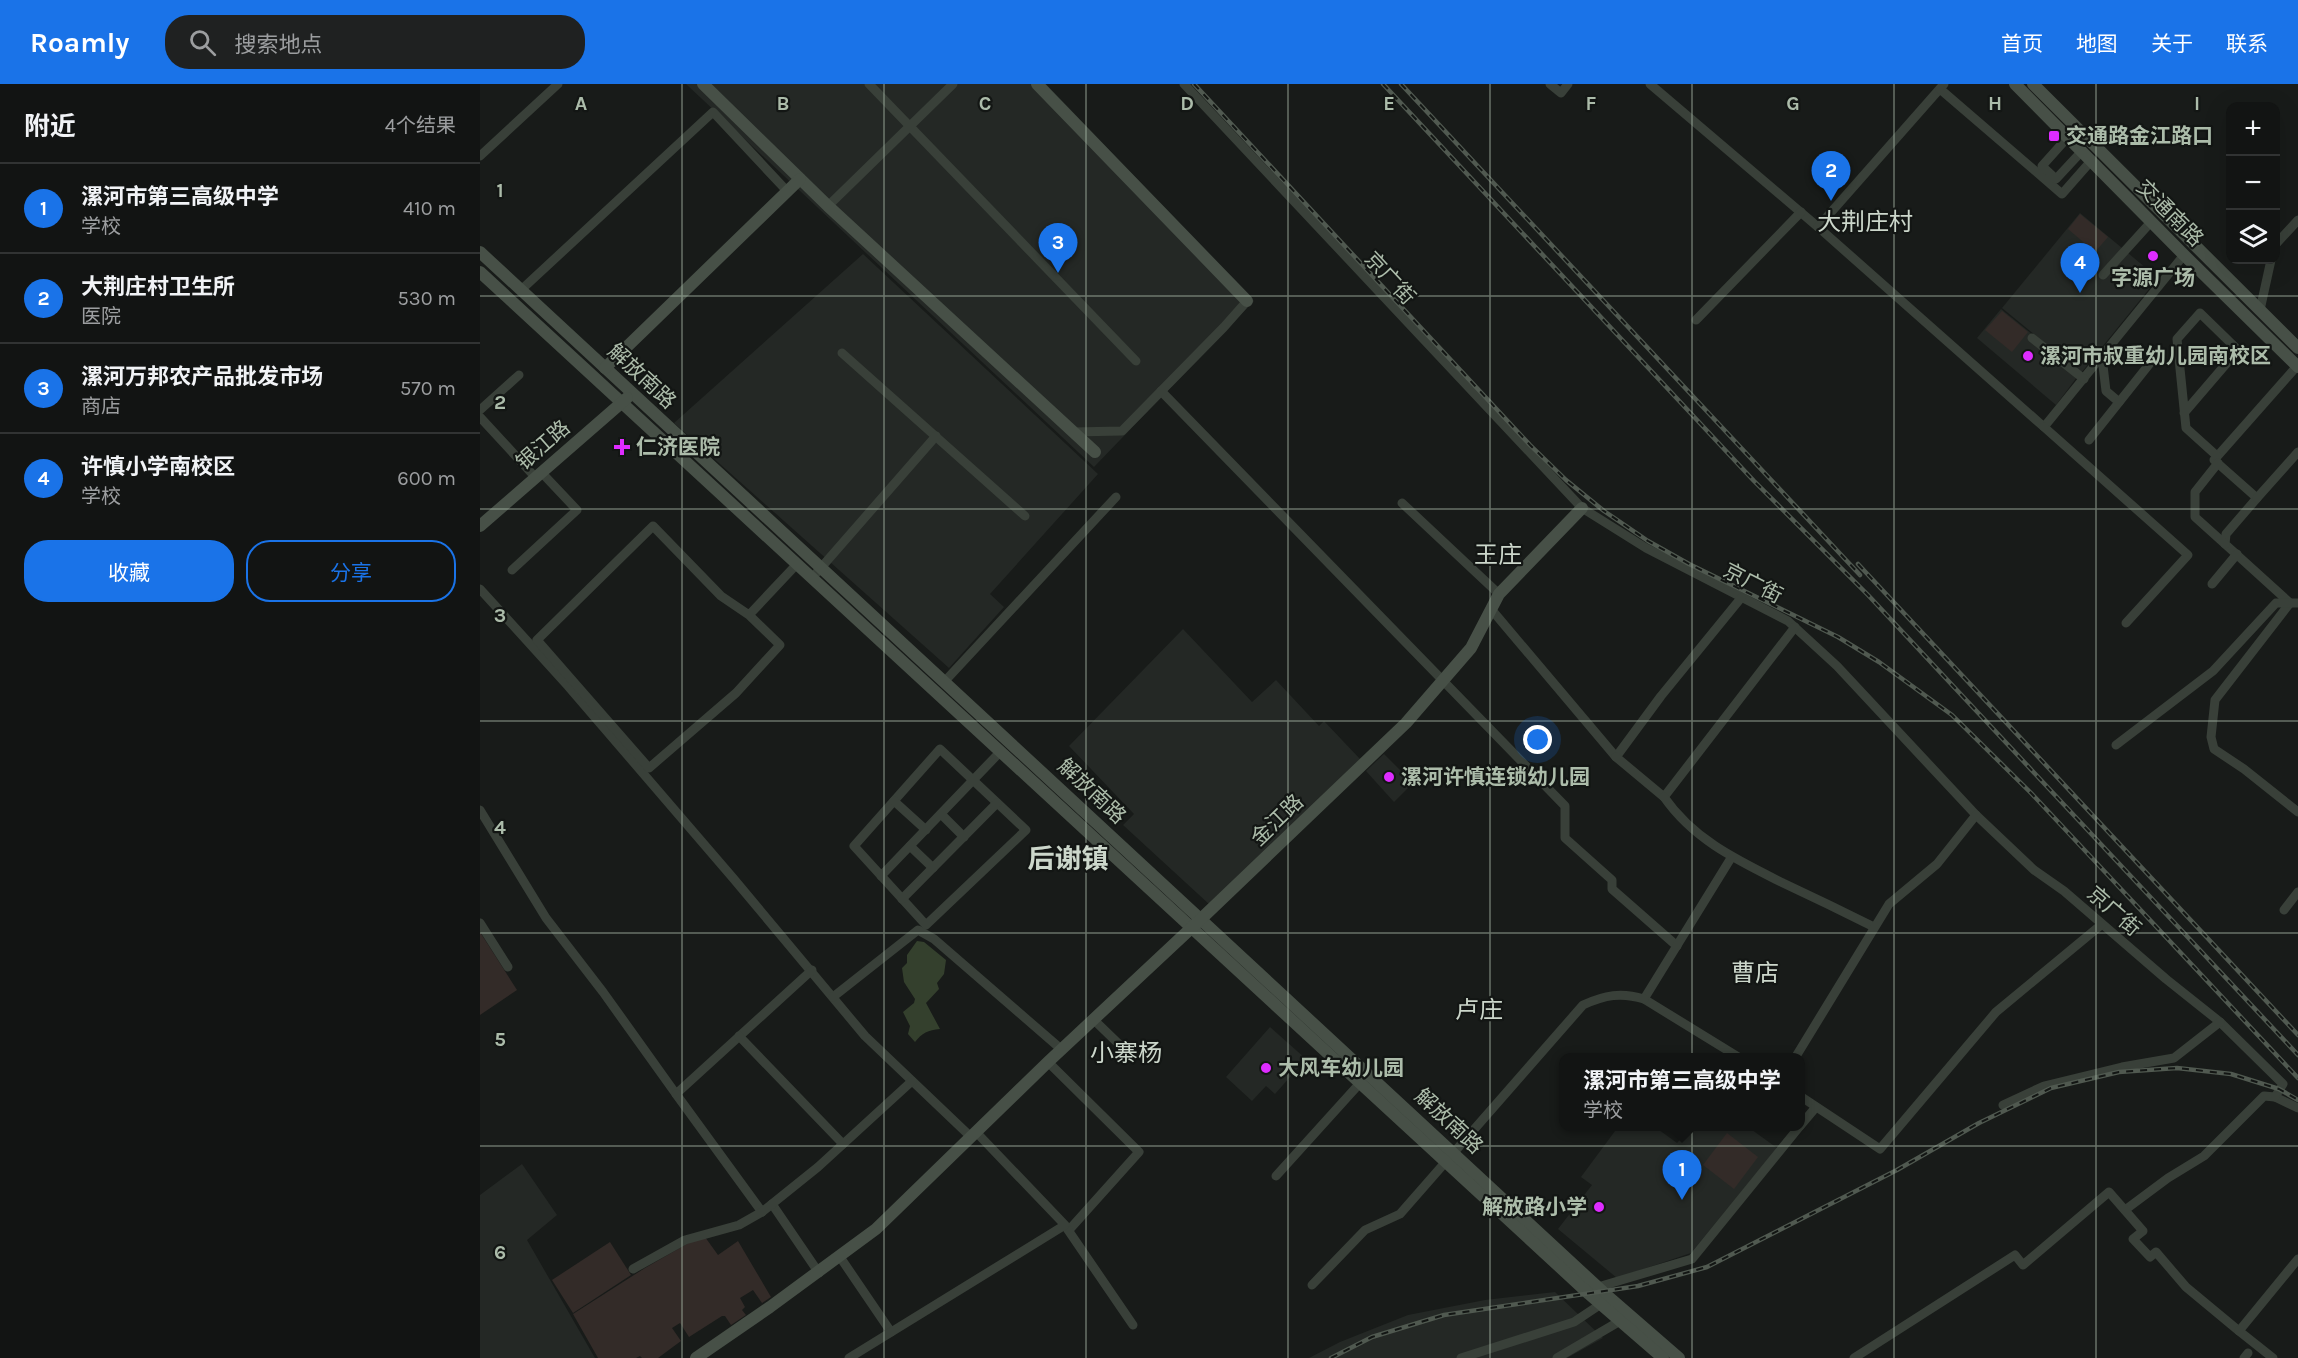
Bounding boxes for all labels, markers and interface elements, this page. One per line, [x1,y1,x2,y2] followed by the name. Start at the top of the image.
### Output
[165,15,585,69] search box
[30,26,129,59] text: Roamly
[186,26,219,59] icon: search
[234,32,322,58] text: 搜索地点
[2001,32,2043,56] text: 首页
[2076,32,2118,56] text: 地图
[2151,32,2193,56] text: 关于
[2226,32,2268,56] text: 联系
[575,92,588,115] text: A
[777,92,789,115] text: B
[979,92,991,115] text: C
[1180,92,1194,115] text: D
[1383,92,1395,115] text: E
[1586,92,1597,115] text: F
[1786,92,1800,115] text: G
[1988,92,2002,115] text: H
[2194,92,2200,115] text: I
[2226,102,2280,264] map controls
[2226,102,2280,156] button: +
[24,111,76,142] text: 附近
[385,114,456,137] text: 4个结果
[2066,124,2213,148] place label: 交通路金江路口
[2047,129,2061,143] marker: 交通路金江路口
[1812,152,1850,201] pin: 2
[2226,156,2280,210] button: −
[2132,175,2208,251] street label: 交通南路
[496,179,504,202] text: 1
[81,184,279,210] text: 漯河市第三高级中学
[40,197,47,220] text: 1
[403,197,456,220] text: 410 m
[1817,208,1913,236] district label: 大荆庄村
[2226,210,2280,264] button: layers
[81,215,121,238] text: 学校
[1038,224,1078,273] pin: 3
[2060,244,2100,293] pin: 4
[1360,247,1420,309] street label: 京广街
[2146,249,2160,263] marker: 字源广场
[2111,266,2195,290] place label: 字源广场
[81,274,235,300] text: 大荆庄村卫生所
[37,287,50,310] text: 2
[398,287,456,310] text: 530 m
[81,305,121,328] text: 医院
[603,339,681,413] street label: 解放南路
[2040,344,2271,368] place label: 漯河市叔重幼儿园南校区
[2021,349,2035,363] marker: 漯河市叔重幼儿园南校区
[81,364,323,390] text: 漯河万邦农产品批发市场
[37,377,50,400] text: 3
[400,377,456,400] text: 570 m
[494,391,506,414] text: 2
[81,395,121,418] text: 商店
[511,415,575,475] street label: 银江路
[636,435,720,459] place label: 仁济医院
[613,438,631,456] marker: 仁济医院
[81,454,235,480] text: 许慎小学南校区
[38,467,49,490] text: 4
[397,467,456,490] text: 600 m
[81,485,121,508] text: 学校
[24,540,234,602] button: 收藏
[246,540,456,602] button: 分享
[1474,541,1522,569] district label: 王庄
[1719,558,1787,608] street label: 京广街
[494,604,506,627] text: 3
[1523,725,1552,754] your location
[1053,754,1131,828] street label: 解放南路
[1401,765,1590,789] place label: 漯河许慎连锁幼儿园
[1382,770,1396,784] marker: 漯河许慎连锁幼儿园
[1246,789,1308,851] street label: 金江路
[494,816,506,839] text: 4
[1028,843,1109,875] district label: 后谢镇
[2082,881,2146,941] street label: 京广街
[1731,959,1779,987] district label: 曹店
[1455,996,1503,1024] district label: 卢庄
[494,1028,506,1051] text: 5
[1090,1039,1162,1067] district label: 小寨杨
[1559,1053,1805,1131] popup
[1278,1056,1404,1080] place label: 大风车幼儿园
[1259,1061,1273,1075] marker: 大风车幼儿园
[1583,1068,1781,1094] text: 漯河市第三高级中学
[1410,1084,1488,1158] street label: 解放南路
[1583,1099,1623,1122] text: 学校
[1662,1150,1702,1200] pin: 1
[1482,1195,1587,1219] place label: 解放路小学
[1592,1200,1606,1214] marker: 解放路小学
[494,1241,506,1264] text: 6

